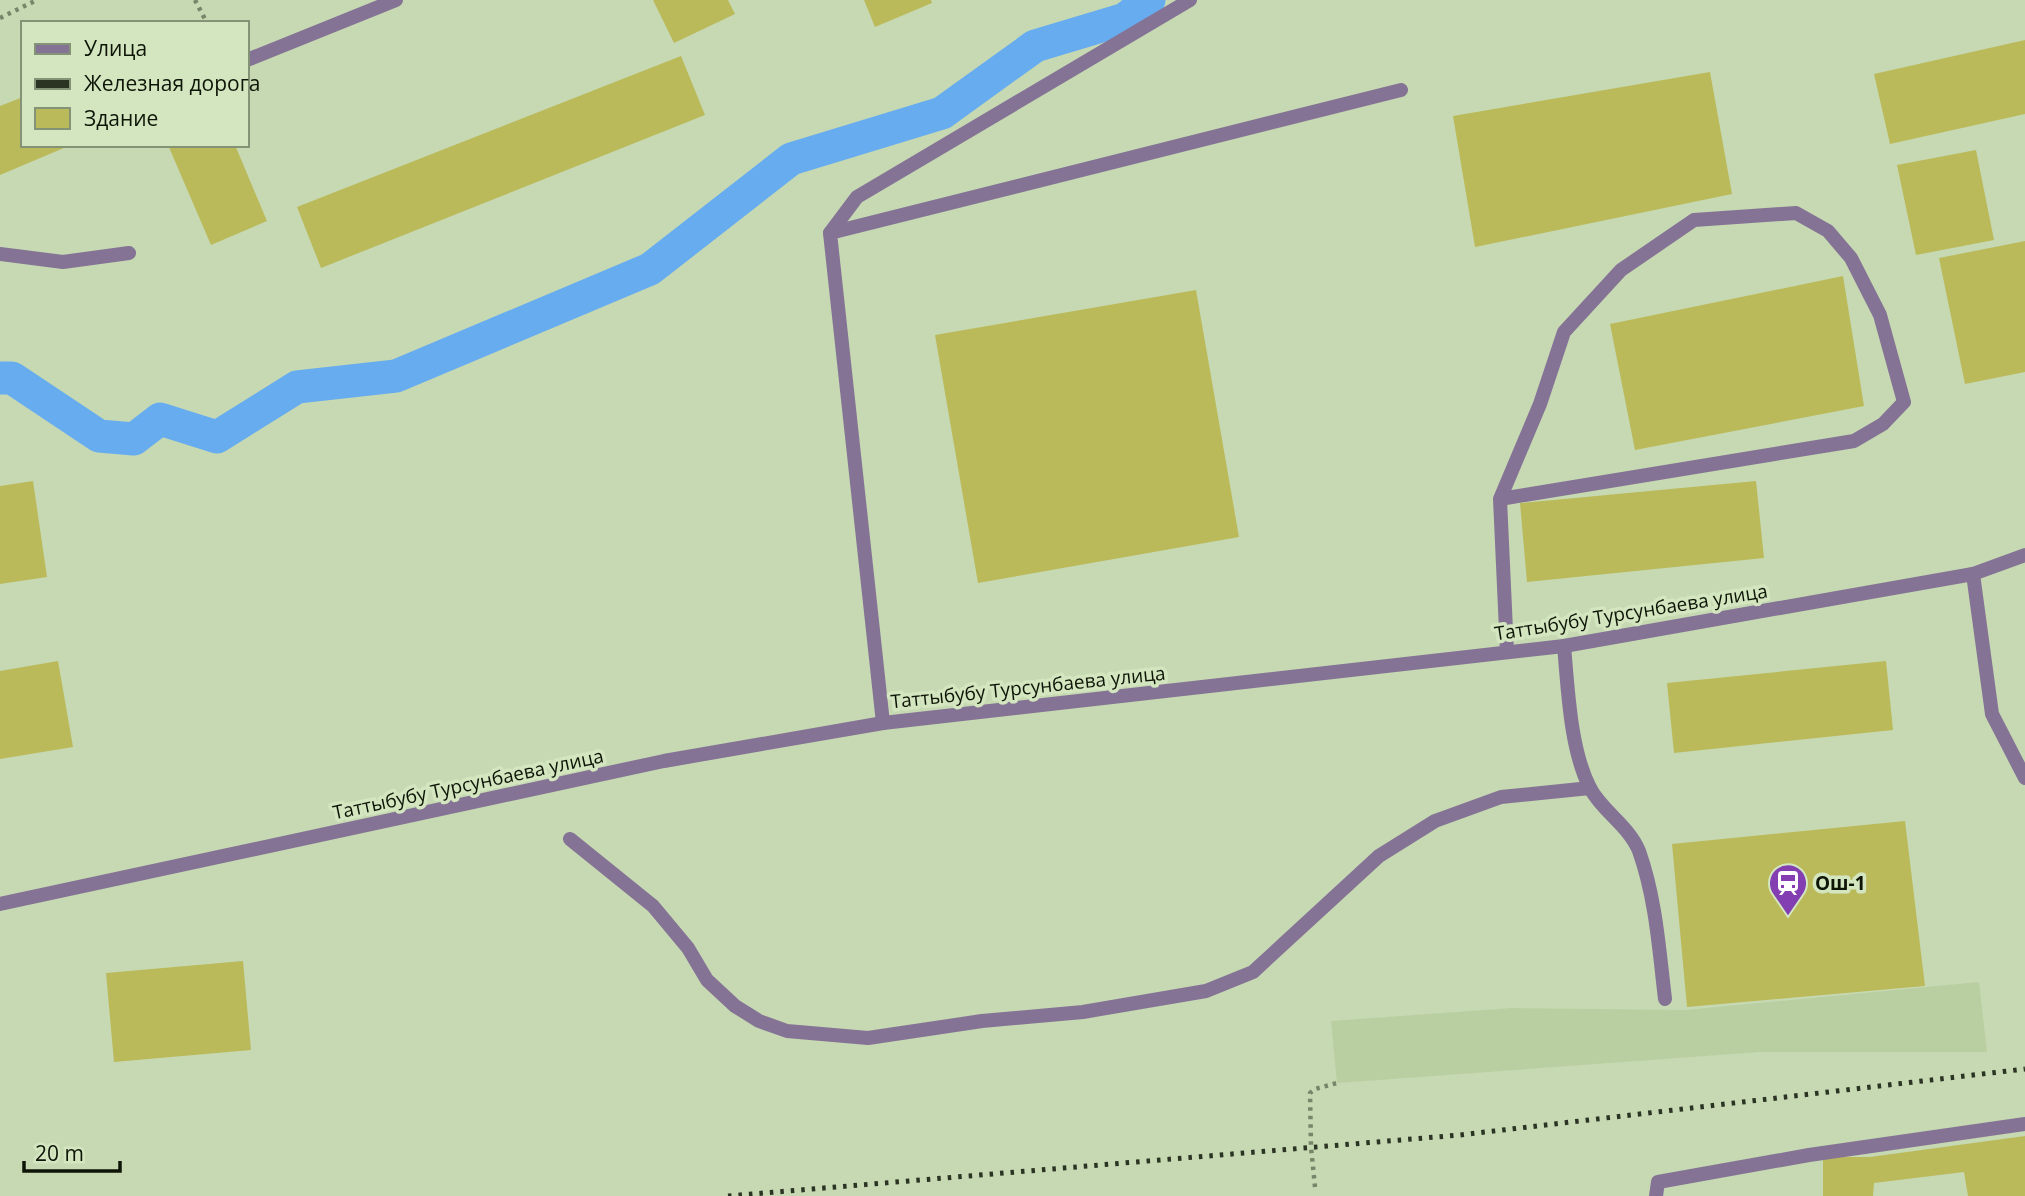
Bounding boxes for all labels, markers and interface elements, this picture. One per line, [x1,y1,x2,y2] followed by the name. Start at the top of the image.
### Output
[21,21,248,147] legend
[84,34,147,62] text: Улица
[84,69,260,97] text: Железная дорога
[84,104,158,132] text: Здание
[1493,578,1769,646] street label: Таттыбубу Турсунбаева улица
[889,660,1167,714] street label: Таттыбубу Турсунбаева улица
[330,743,606,825] street label: Таттыбубу Турсунбаева улица
[1767,862,1809,917] station icon: Ош-1
[1815,870,1866,896] place label: Ош-1
[24,1130,121,1174] scale bar
[35,1139,84,1167] text: 20 m

